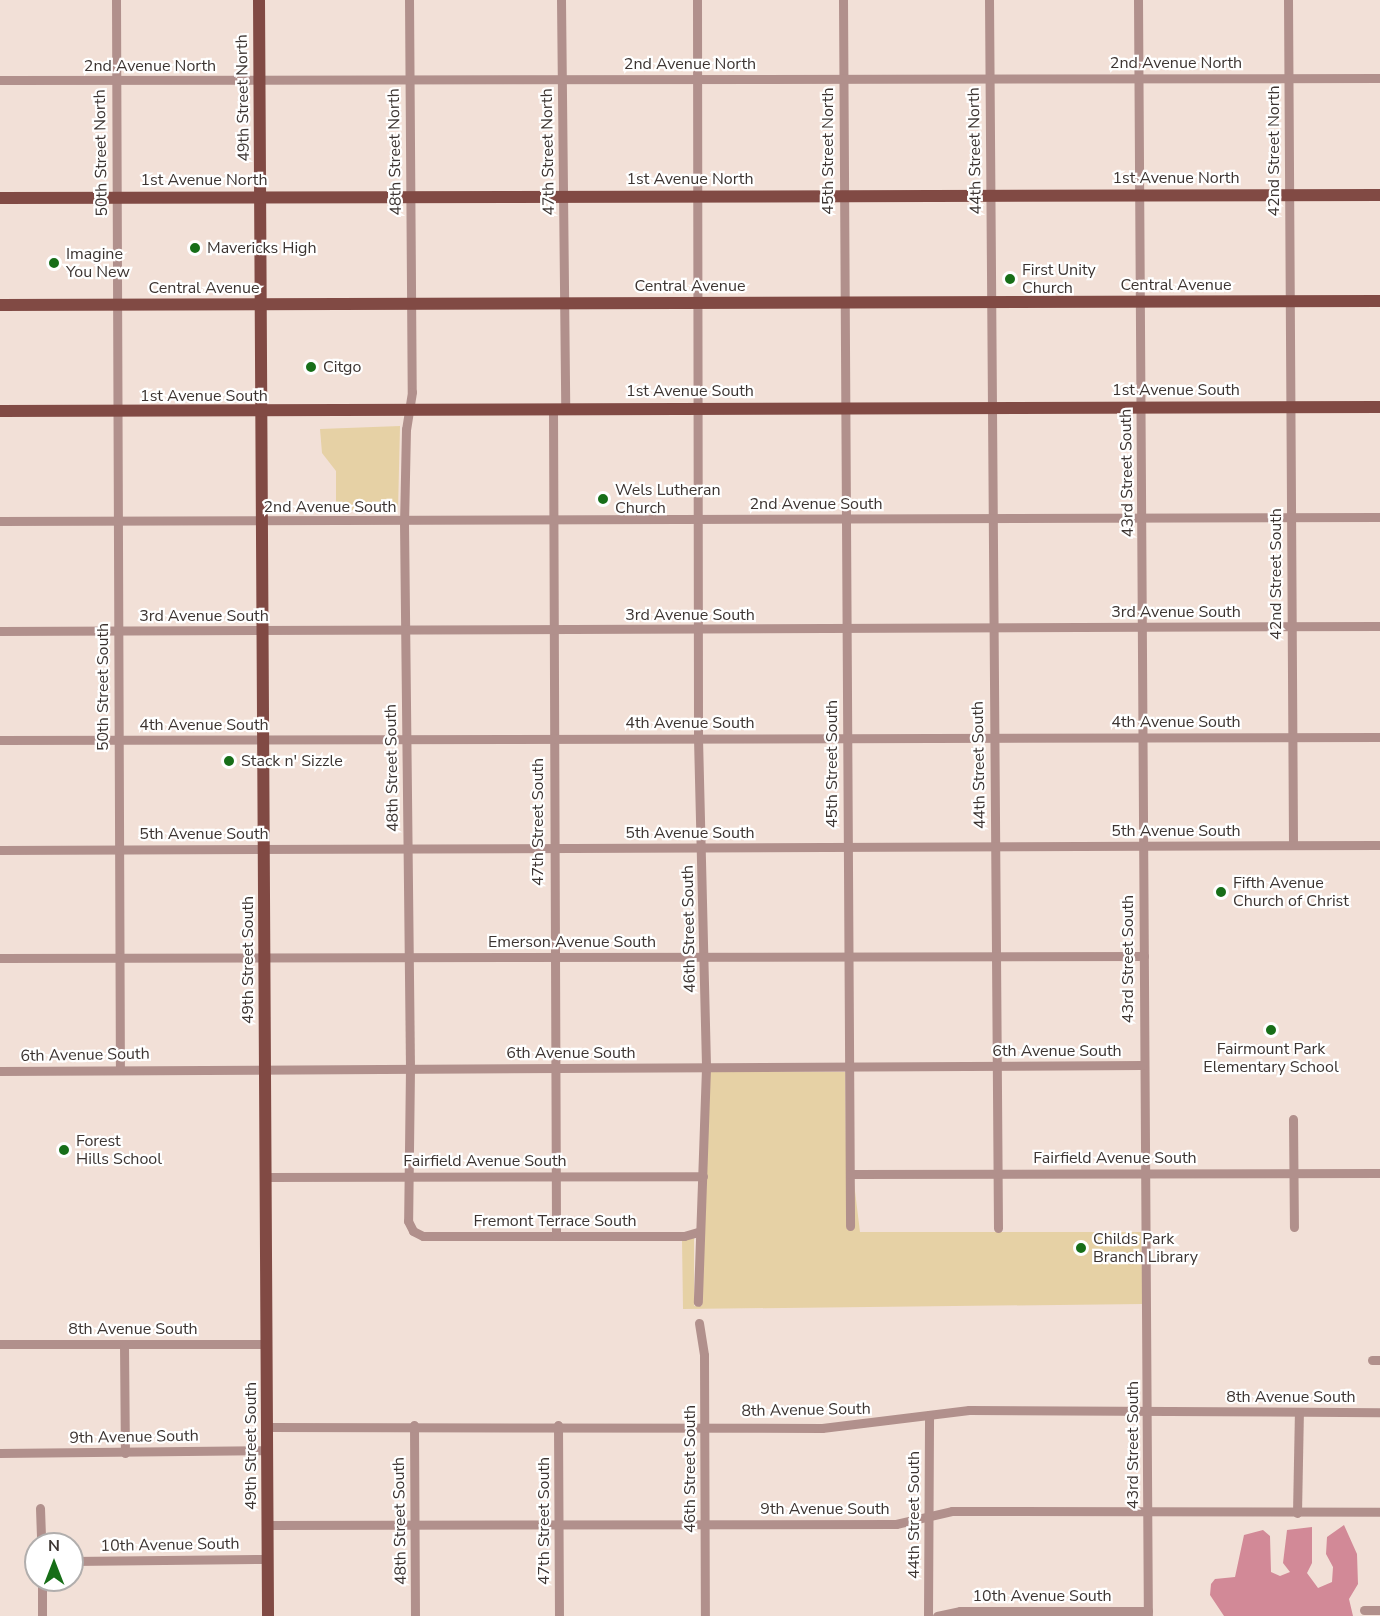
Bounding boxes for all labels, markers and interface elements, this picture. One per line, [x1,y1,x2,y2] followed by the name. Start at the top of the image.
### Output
[232,34,254,162] street label: 49th Street North
[1110,53,1242,73] street label: 2nd Avenue North
[624,54,756,74] street label: 2nd Avenue North
[84,56,216,76] street label: 2nd Avenue North
[1264,85,1284,217] street label: 42nd Street North
[818,87,838,215] street label: 45th Street North
[964,87,986,215] street label: 44th Street North
[384,88,406,216] street label: 48th Street North
[537,88,559,216] street label: 47th Street North
[90,89,112,217] street label: 50th Street North
[1112,168,1240,188] street label: 1st Avenue North
[626,169,754,189] street label: 1st Avenue North
[140,170,268,190] street label: 1st Avenue North
[207,238,317,258] place label: Mavericks High
[188,241,202,255] marker: Mavericks High
[66,244,130,282] place label: Imagine You New
[47,256,61,270] marker: Imagine You New
[1022,260,1096,298] place label: First Unity Church
[1003,272,1017,286] marker: First Unity Church
[1121,275,1231,295] street label: Central Avenue
[635,276,745,296] street label: Central Avenue
[149,278,259,298] street label: Central Avenue
[323,357,361,377] place label: Citgo
[304,360,318,374] marker: Citgo
[1112,380,1240,400] street label: 1st Avenue South
[626,381,754,401] street label: 1st Avenue South
[140,386,268,406] street label: 1st Avenue South
[1116,409,1138,537] street label: 43rd Street South
[615,480,721,518] place label: Wels Lutheran Church
[596,492,610,506] marker: Wels Lutheran Church
[749,494,883,514] street label: 2nd Avenue South
[263,497,397,517] street label: 2nd Avenue South
[1266,508,1286,640] street label: 42nd Street South
[1111,602,1241,622] street label: 3rd Avenue South
[625,605,755,625] street label: 3rd Avenue South
[139,606,269,626] street label: 3rd Avenue South
[93,623,113,751] street label: 50th Street South
[822,700,842,828] street label: 45th Street South
[968,701,990,829] street label: 44th Street South
[381,704,403,832] street label: 48th Street South
[1111,712,1241,732] street label: 4th Avenue South
[625,713,755,733] street label: 4th Avenue South
[139,715,269,735] street label: 4th Avenue South
[241,751,343,771] place label: Stack n' Sizzle
[222,754,236,768] marker: Stack n' Sizzle
[528,758,548,886] street label: 47th Street South
[1111,821,1241,841] street label: 5th Avenue South
[625,823,755,843] street label: 5th Avenue South
[139,824,269,844] street label: 5th Avenue South
[678,865,700,993] street label: 46th Street South
[1233,873,1349,911] place label: Fifth Avenue Church of Christ
[1214,885,1228,899] marker: Fifth Avenue Church of Christ
[1118,895,1138,1023] street label: 43rd Street South
[238,896,258,1024] street label: 49th Street South
[488,932,656,952] street label: Emerson Avenue South
[1264,1023,1278,1037] marker: Fairmount Park Elementary School
[1203,1039,1339,1077] place label: Fairmount Park Elementary School
[992,1041,1122,1061] street label: 6th Avenue South
[506,1043,636,1063] street label: 6th Avenue South
[20,1044,150,1066] street label: 6th Avenue South
[76,1131,162,1169] place label: Forest Hills School
[57,1143,71,1157] marker: Forest Hills School
[1033,1148,1197,1168] street label: Fairfield Avenue South
[403,1151,567,1171] street label: Fairfield Avenue South
[473,1211,637,1231] street label: Fremont Terrace South
[1093,1229,1198,1267] place label: Childs Park Branch Library
[1074,1241,1088,1255] marker: Childs Park Branch Library
[68,1319,198,1339] street label: 8th Avenue South
[1123,1381,1143,1509] street label: 43rd Street South
[241,1382,261,1510] street label: 49th Street South
[1226,1387,1356,1407] street label: 8th Avenue South
[741,1399,871,1421] street label: 8th Avenue South
[680,1405,700,1533] street label: 46th Street South
[69,1426,199,1448] street label: 9th Avenue South
[904,1451,924,1579] street label: 44th Street South
[389,1457,411,1585] street label: 48th Street South
[534,1457,554,1585] street label: 47th Street South
[760,1499,890,1519] street label: 9th Avenue South
[24,1532,84,1592] north arrow
[100,1534,240,1556] street label: 10th Avenue South
[48,1535,60,1557] text: N
[973,1586,1111,1606] street label: 10th Avenue South

